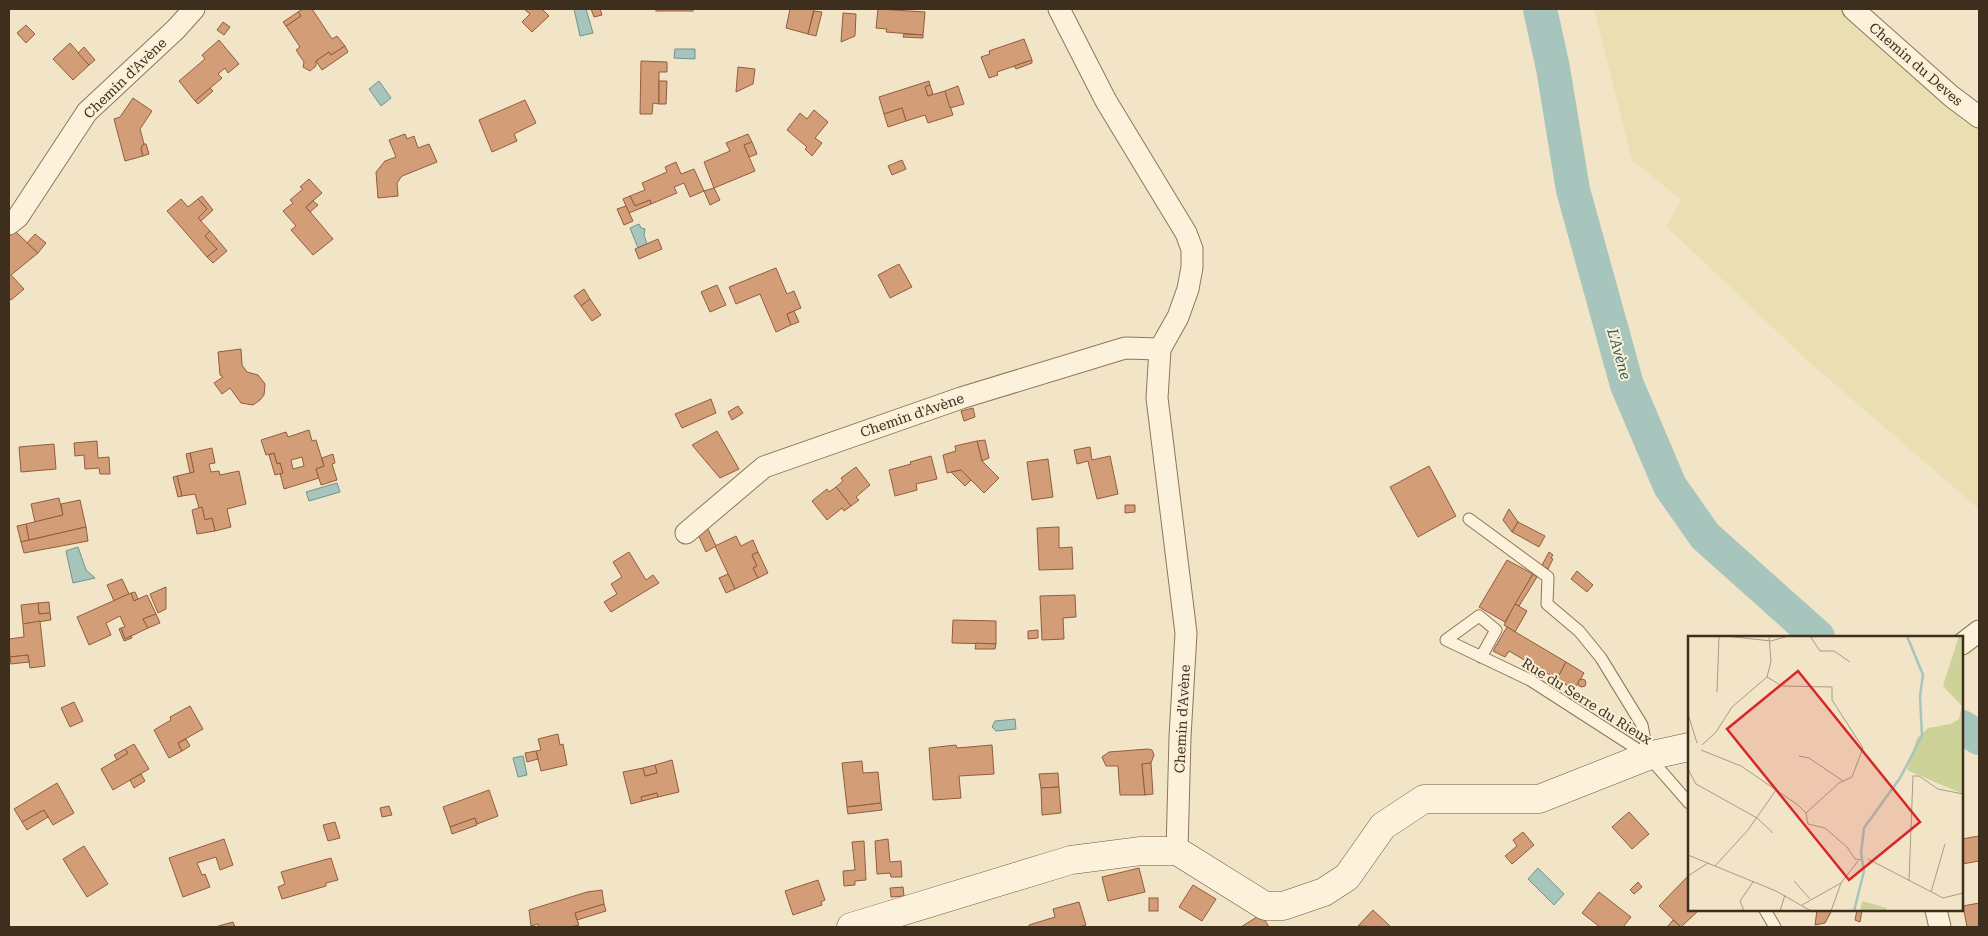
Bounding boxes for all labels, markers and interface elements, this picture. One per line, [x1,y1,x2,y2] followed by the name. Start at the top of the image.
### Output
[1866,19,1966,109] street label: Chemin du Deves
[80,34,170,122] street label: Chemin d'Avène
[1603,325,1635,382] water label: L'Avène
[858,390,966,440] street label: Chemin d'Avène
[1688,636,1963,911] inset map
[1519,654,1655,748] street label: Rue du Serre du Rieux
[1171,664,1193,774] street label: Chemin d'Avène

